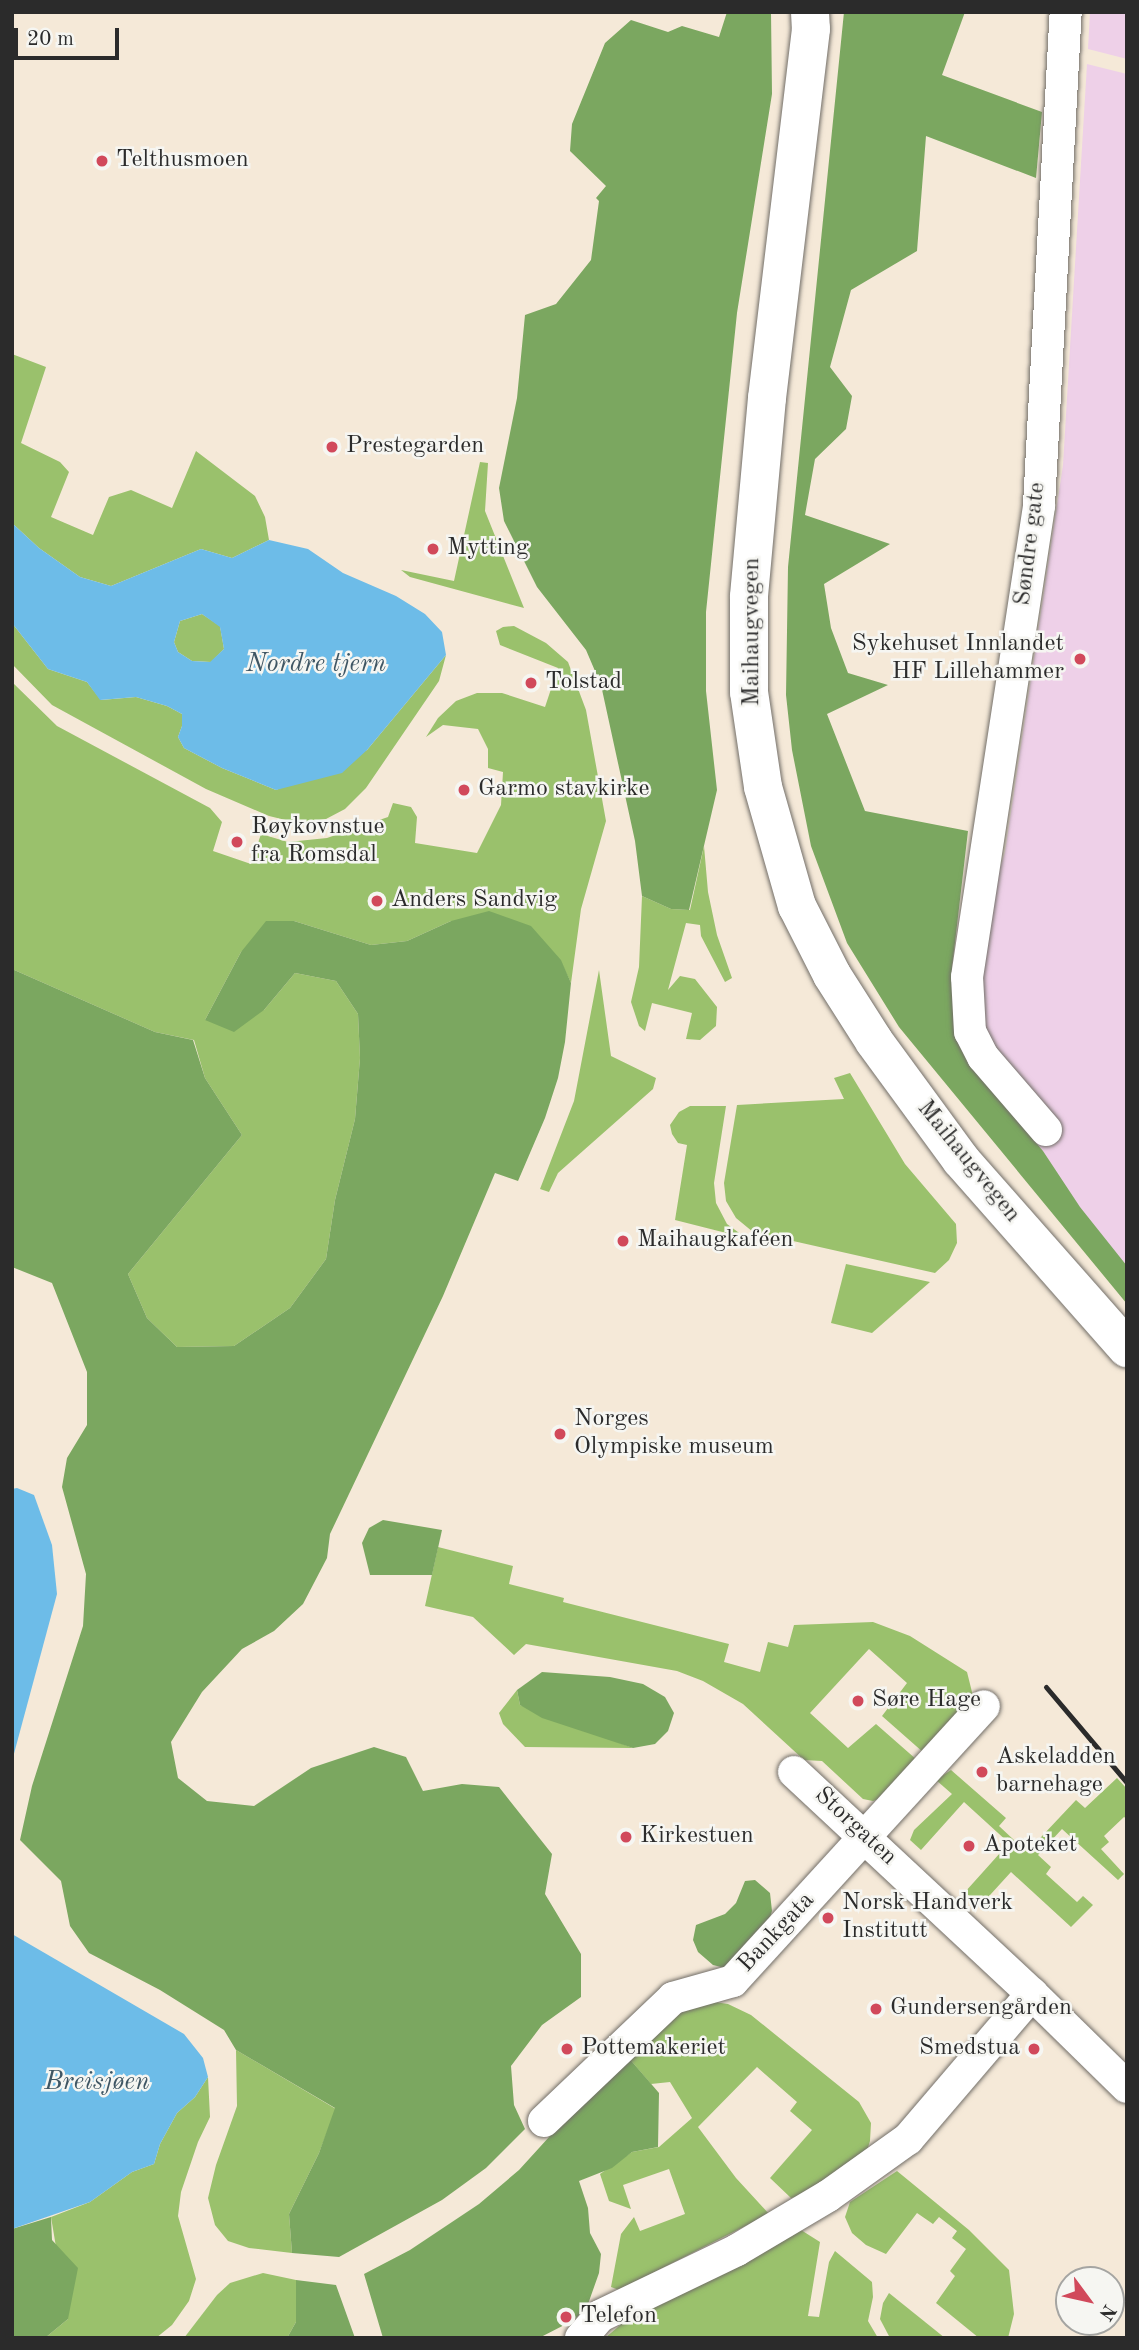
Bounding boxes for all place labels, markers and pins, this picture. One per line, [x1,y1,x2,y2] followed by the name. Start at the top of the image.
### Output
[116,147,249,175] place label: Telthusmoen
[94,153,110,169] marker: Telthusmoen
[346,433,484,461] place label: Prestegarden
[324,439,340,455] marker: Prestegarden
[447,535,529,563] place label: Mytting
[425,541,441,557] marker: Mytting
[852,631,1064,687] place label: Sykehuset Innlandet HF Lillehammer
[1070,649,1090,669] marker: Sykehuset Innlandet HF Lillehammer
[545,669,622,697] place label: Tolstad
[523,675,539,691] marker: Tolstad
[478,776,650,804] place label: Garmo stavkirke
[456,782,472,798] marker: Garmo stavkirke
[251,814,385,870] place label: Røykovnstue fra Romsdal
[229,834,245,850] marker: Røykovnstue fra Romsdal
[391,887,557,915] place label: Anders Sandvig
[369,893,385,909] marker: Anders Sandvig
[637,1227,793,1255] place label: Maihaugkaféen
[615,1233,631,1249] marker: Maihaugkaféen
[574,1406,774,1462] place label: Norges Olympiske museum
[552,1426,568,1442] marker: Norges Olympiske museum
[872,1687,981,1715] place label: Søre Hage
[850,1693,866,1709] marker: Søre Hage
[996,1744,1116,1800] place label: Askeladden barnehage
[974,1764,990,1780] marker: Askeladden barnehage
[640,1823,754,1851] place label: Kirkestuen
[618,1829,634,1845] marker: Kirkestuen
[983,1832,1077,1860] place label: Apoteket
[961,1838,977,1854] marker: Apoteket
[842,1890,1013,1946] place label: Norsk Handverk Institutt
[820,1910,836,1926] marker: Norsk Handverk Institutt
[890,1995,1072,2023] place label: Gundersengården
[868,2001,884,2017] marker: Gundersengården
[581,2035,726,2063] place label: Pottemakeriet
[919,2035,1020,2063] place label: Smedstua
[559,2041,575,2057] marker: Pottemakeriet
[1026,2041,1042,2057] marker: Smedstua
[580,2303,657,2331] place label: Telefon
[558,2309,574,2325] marker: Telefon

